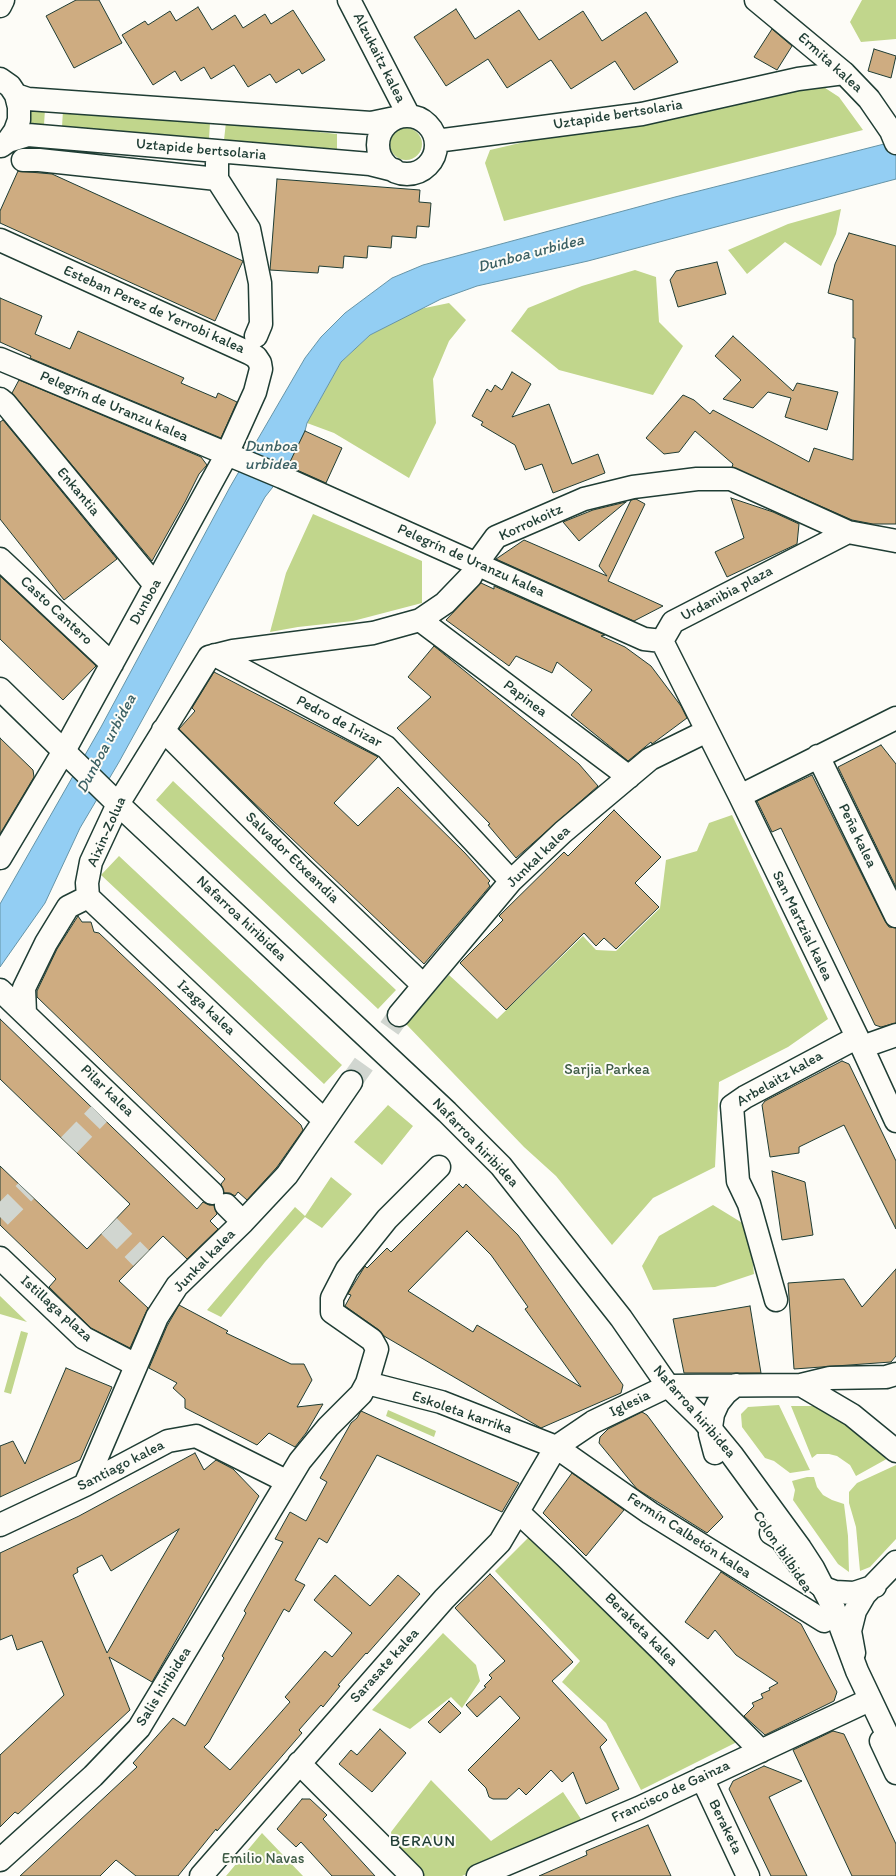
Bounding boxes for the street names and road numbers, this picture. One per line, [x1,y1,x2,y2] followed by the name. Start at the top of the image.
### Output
[349,10,409,106] street label: Alzukaitz kalea
[794,29,866,97] street label: Ermita kalea
[552,96,684,134] street label: Uztapide bertsolaria
[135,135,267,165] street label: Uztapide bertsolaria
[60,262,248,358] street label: Esteban Perez de Yerrobi kalea
[37,368,191,446] street label: Pelegrín de Uranzu kalea
[52,464,104,520] street label: Enkantia
[496,500,566,546] street label: Korrokoitz
[394,520,548,602] street label: Pelegrín de Uranzu kalea
[678,562,776,626] street label: Urdanibia plaza
[16,573,96,649] street label: Casto Cantero
[126,576,166,628] street label: Dunboa
[499,677,551,721] street label: Papinea
[293,692,385,752] street label: Pedro de Irizar
[84,794,130,870] street label: Aixin-Zolua
[834,801,880,871] street label: Peña kalea
[241,809,343,907] street label: Salvador Etxeandia
[503,822,575,892] street label: Junkal kalea
[768,868,836,984] street label: San Martzial kalea
[192,872,290,966] street label: Nafarroa hiribidea
[173,976,239,1040] street label: Izaga kalea
[734,1047,826,1111] street label: Arbelaitz kalea
[76,1061,138,1121] street label: Pilar kalea
[428,1095,522,1191] street label: Nafarroa hiribidea
[170,1225,240,1297] street label: Junkal kalea
[16,1272,96,1346] street label: Istillaga plaza
[649,1362,739,1462] street label: Nafarroa hiribidea
[607,1386,653,1422] street label: Iglesia
[409,1387,515,1439] street label: Eskoleta karrika
[74,1436,168,1496] street label: Santiago kalea
[623,1489,755,1583] street label: Fermín Calbetón kalea
[748,1508,816,1596] street label: Colon ibilbidea
[600,1589,682,1671] street label: Beraketa kalea
[347,1625,423,1707] street label: Sarasate kalea
[132,1644,196,1730] street label: Salis hiribidea
[609,1757,733,1827] street label: Francisco de Gainza
[704,1797,746,1857] street label: Beraketa

